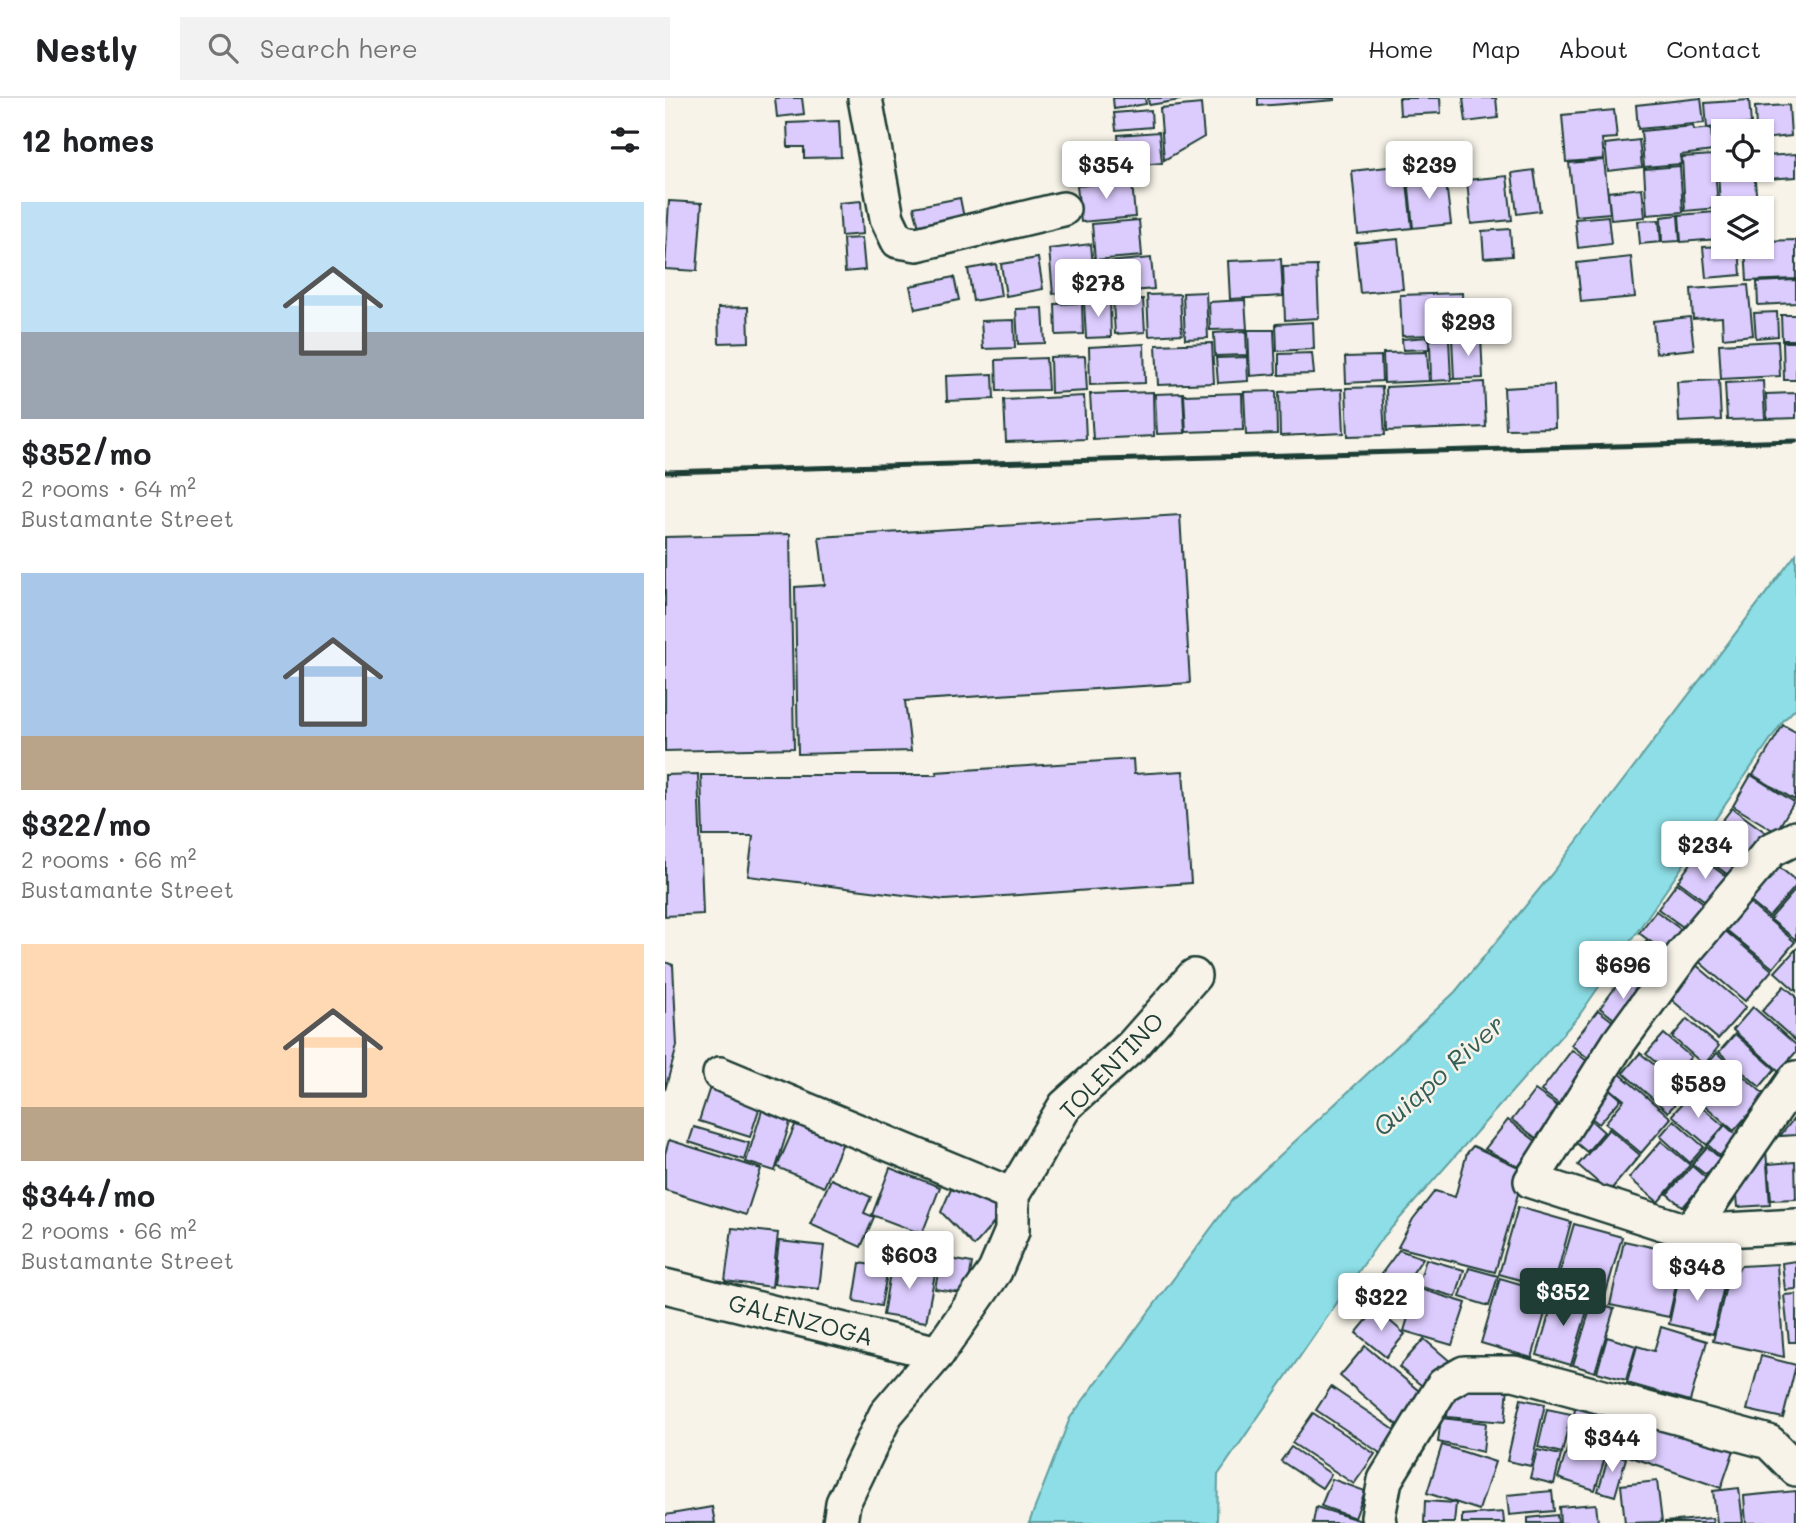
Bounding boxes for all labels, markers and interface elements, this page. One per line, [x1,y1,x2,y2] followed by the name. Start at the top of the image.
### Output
[180,17,670,80] search box
[35,27,138,70] text: Nestly
[204,29,242,67] icon: search
[260,31,418,65] text: Search here
[1368,33,1433,64] text: Home
[1471,33,1520,64] text: Map
[1558,33,1628,64] text: About
[1666,33,1761,64] text: Contact
[1711,119,1774,259] map controls
[1711,119,1774,182] button: locate
[21,120,154,160] text: 12 homes
[606,121,644,159] icon: filters
[1065,141,1147,201] pin: $354
[1388,141,1470,201] pin: $239
[1078,149,1134,179] text: $354
[1402,149,1456,179] text: $239
[1711,196,1774,259] button: layers
[270,248,396,374] icon: home
[1057,260,1139,319] pin: $278
[1071,267,1125,297] text: $278
[1427,299,1509,358] pin: $293
[1441,306,1495,336] text: $293
[21,433,151,473] text: $352/mo
[21,473,196,503] text: 2 rooms · 64 m²
[21,503,234,533] text: Bustamante Street
[270,619,396,745] icon: home
[21,804,151,844] text: $322/mo
[1664,822,1746,881] pin: $234
[1677,829,1733,859] text: $234
[21,844,196,874] text: 2 rooms · 66 m²
[21,874,234,904] text: Bustamante Street
[1582,942,1664,1001] pin: $696
[1595,949,1651,979] text: $696
[270,990,396,1116] icon: home
[1052,1005,1170,1125] street label: TOLENTINO
[1365,1007,1511,1143] water label: Quiapo River
[1657,1060,1739,1120] pin: $589
[1670,1068,1726,1098] text: $589
[21,1175,155,1215] text: $344/mo
[21,1215,196,1245] text: 2 rooms · 66 m²
[868,1232,950,1291] pin: $603
[881,1239,937,1269] text: $603
[1656,1244,1738,1303] pin: $348
[21,1245,234,1275] text: Bustamante Street
[1669,1251,1725,1281] text: $348
[1522,1268,1604,1328] pin: $352
[1340,1274,1422,1333] pin: $322
[1536,1276,1590,1306] text: $352
[1354,1281,1408,1311] text: $322
[725,1286,877,1352] street label: GALENZOGA
[1571,1414,1653,1474] pin: $344
[1583,1422,1641,1452] text: $344

